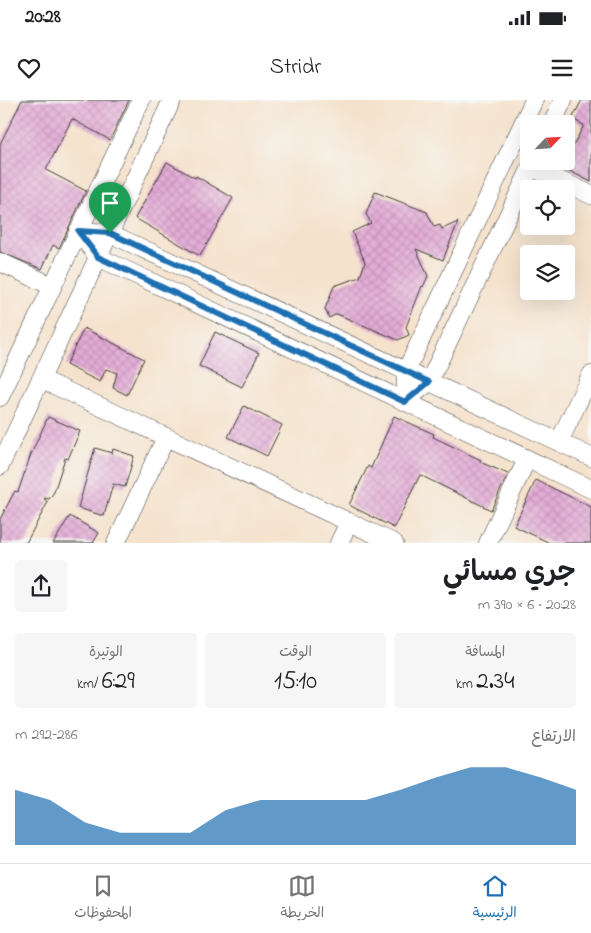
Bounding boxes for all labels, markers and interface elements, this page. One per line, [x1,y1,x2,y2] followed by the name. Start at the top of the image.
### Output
[25,4,61,31] text: 20:28
[270,52,321,84] text: Stridr
[15,54,43,82] icon: heart
[548,54,576,82] icon: menu
[520,115,575,170] north arrow
[520,115,575,300] map controls
[520,180,575,235] button: locate
[89,182,131,233] pin
[96,189,124,217] icon: arrive
[520,245,575,300] button: layers
[443,553,576,594] text: جري مسائي
[15,560,67,612] button: share
[478,593,576,617] text: 20:28 · 6 × 390 m
[89,642,123,663] text: الوتيرة
[279,642,312,663] text: الوقت
[465,642,505,663] text: المسافة
[102,664,135,700] text: 6:29
[274,664,317,700] text: 15:10
[476,664,515,700] text: 2.34
[77,674,102,695] text: /km
[456,674,476,695] text: km
[15,723,78,747] text: 286–292 m
[531,725,576,749] text: الارتفاع
[74,872,132,925] tab: المحفوظات
[281,872,324,925] tab: الخريطة
[473,872,517,925] tab: الرئيسية

